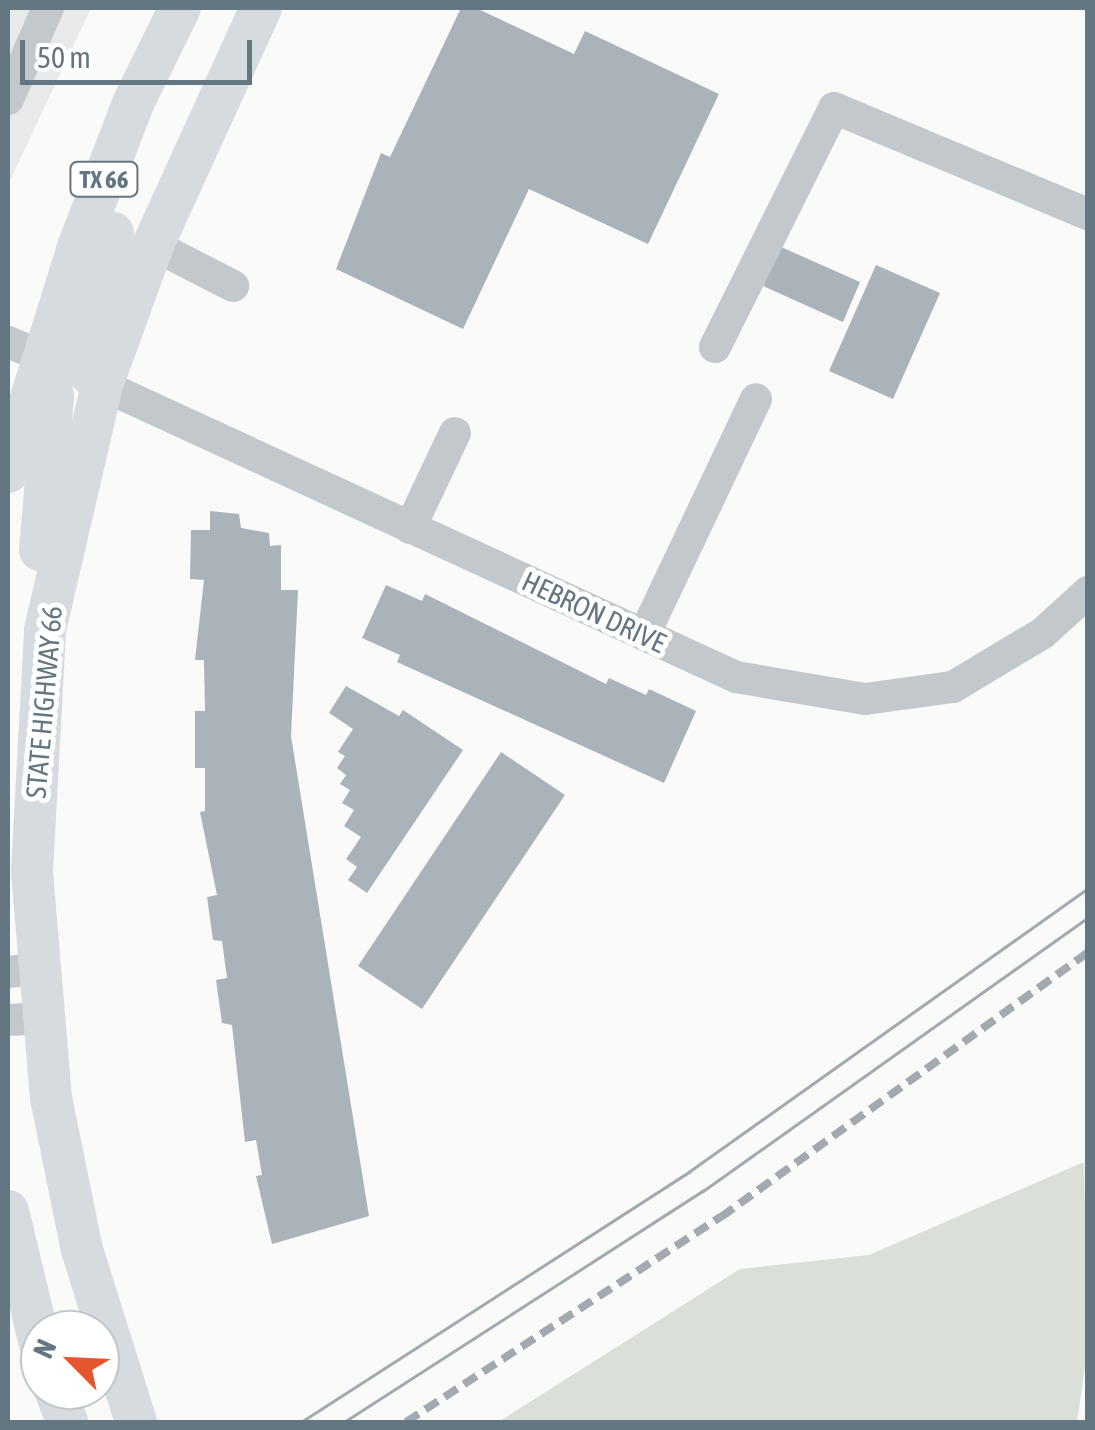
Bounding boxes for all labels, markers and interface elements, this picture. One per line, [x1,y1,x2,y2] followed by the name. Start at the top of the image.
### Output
[25,20,258,82] scale bar
[37,40,91,74] text: 50 m
[69,159,139,199] road number: TX 66
[517,564,671,660] street label: HEBRON DRIVE
[19,605,69,799] street label: STATE HIGHWAY 66
[20,1310,120,1410] north arrow
[26,1335,62,1363] text: N

